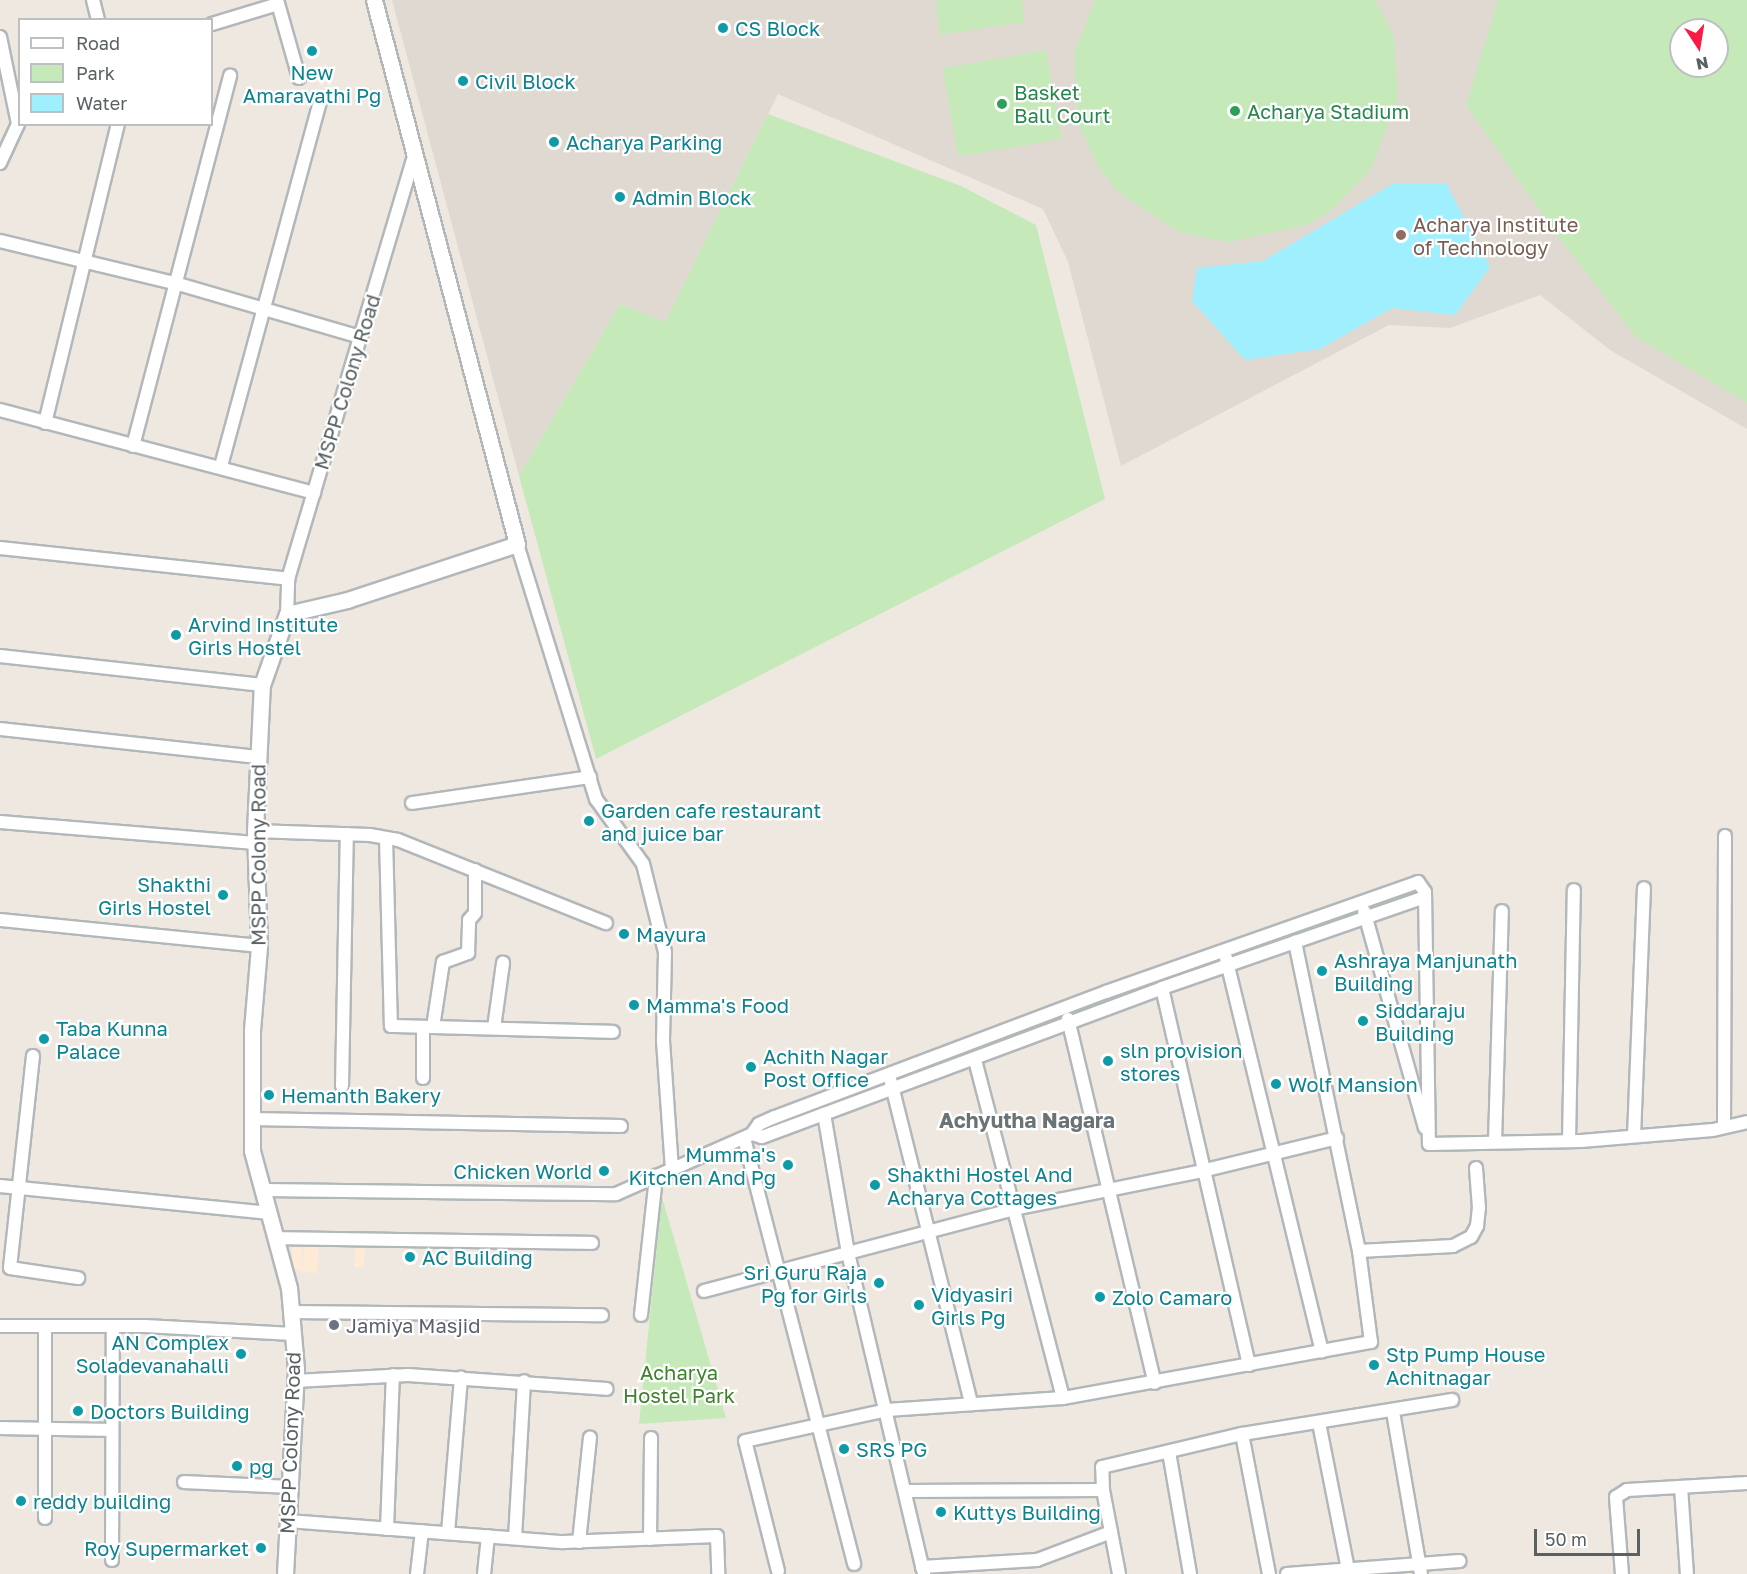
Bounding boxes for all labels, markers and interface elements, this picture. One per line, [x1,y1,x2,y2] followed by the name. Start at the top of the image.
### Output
[735,16,820,40] place label: CS Block
[18,18,213,126] legend
[1669,18,1729,78] north arrow
[716,21,730,35] marker: CS Block
[76,32,120,54] text: Road
[305,44,319,58] marker: New Amaravathi Pg
[1694,53,1710,75] text: N
[243,60,381,107] place label: New Amaravathi Pg
[76,62,115,84] text: Park
[475,69,576,93] place label: Civil Block
[456,74,470,88] marker: Civil Block
[1014,80,1110,127] place label: Basket Ball Court
[76,92,127,114] text: Water
[995,97,1009,111] marker: Basket Ball Court
[1247,99,1409,123] place label: Acharya Stadium
[1228,104,1242,118] marker: Acharya Stadium
[566,130,722,154] place label: Acharya Parking
[547,135,561,149] marker: Acharya Parking
[632,185,752,209] place label: Admin Block
[613,190,627,204] marker: Admin Block
[1413,212,1578,259] place label: Acharya Institute of Technology
[1394,228,1408,242] marker: Acharya Institute of Technology
[309,291,385,473] street label: MSPP Colony Road
[188,612,338,659] place label: Arvind Institute Girls Hostel
[169,628,183,642] marker: Arvind Institute Girls Hostel
[246,764,270,946] street label: MSPP Colony Road
[601,798,821,845] place label: Garden cafe restaurant and juice bar
[582,814,596,828] marker: Garden cafe restaurant and juice bar
[98,872,211,919] place label: Shakthi Girls Hostel
[216,888,230,902] marker: Shakthi Girls Hostel
[636,922,706,946] place label: Mayura
[617,927,631,941] marker: Mayura
[1334,948,1518,995] place label: Ashraya Manjunath Building
[1315,964,1329,978] marker: Ashraya Manjunath Building
[646,993,789,1017] place label: Mamma's Food
[627,998,641,1012] marker: Mamma's Food
[1375,998,1465,1045] place label: Siddaraju Building
[1356,1014,1370,1028] marker: Siddaraju Building
[56,1016,168,1063] place label: Taba Kunna Palace
[37,1032,51,1046] marker: Taba Kunna Palace
[1120,1038,1243,1085] place label: sln provision stores
[763,1044,888,1091] place label: Achith Nagar Post Office
[1101,1054,1115,1068] marker: sln provision stores
[744,1060,758,1074] marker: Achith Nagar Post Office
[1288,1072,1418,1096] place label: Wolf Mansion
[1269,1077,1283,1091] marker: Wolf Mansion
[281,1083,441,1107] place label: Hemanth Bakery
[262,1088,276,1102] marker: Hemanth Bakery
[939,1107,1115,1133] district label: Achyutha Nagara
[629,1142,776,1189] place label: Mumma's Kitchen And Pg
[781,1158,795,1172] marker: Mumma's Kitchen And Pg
[453,1159,592,1183] place label: Chicken World
[887,1162,1073,1209] place label: Shakthi Hostel And Acharya Cottages
[597,1164,611,1178] marker: Chicken World
[868,1178,882,1192] marker: Shakthi Hostel And Acharya Cottages
[422,1245,533,1269] place label: AC Building
[403,1250,417,1264] marker: AC Building
[744,1260,867,1307] place label: Sri Guru Raja Pg for Girls
[872,1276,886,1290] marker: Sri Guru Raja Pg for Girls
[931,1282,1013,1329] place label: Vidyasiri Girls Pg
[1112,1285,1232,1309] place label: Zolo Camaro
[1093,1290,1107,1304] marker: Zolo Camaro
[912,1298,926,1312] marker: Vidyasiri Girls Pg
[346,1313,480,1337] place label: Jamiya Masjid
[327,1318,341,1332] marker: Jamiya Masjid
[76,1330,229,1377] place label: AN Complex Soladevanahalli
[1386,1342,1545,1389] place label: Stp Pump House Achitnagar
[234,1347,248,1361] marker: AN Complex Soladevanahalli
[275,1352,305,1534] street label: MSPP Colony Road
[1367,1358,1381,1372] marker: Stp Pump House Achitnagar
[623,1361,735,1408] park label: Acharya Hostel Park
[90,1399,250,1423] place label: Doctors Building
[71,1404,85,1418] marker: Doctors Building
[856,1437,927,1461] place label: SRS PG
[837,1442,851,1456] marker: SRS PG
[249,1454,274,1478] place label: pg
[230,1459,244,1473] marker: pg
[33,1489,171,1513] place label: reddy building
[14,1494,28,1508] marker: reddy building
[953,1500,1101,1524] place label: Kuttys Building
[934,1505,948,1519] marker: Kuttys Building
[1537,1517,1644,1555] scale bar
[1545,1528,1587,1550] text: 50 m
[84,1536,249,1560] place label: Roy Supermarket
[254,1541,268,1555] marker: Roy Supermarket

